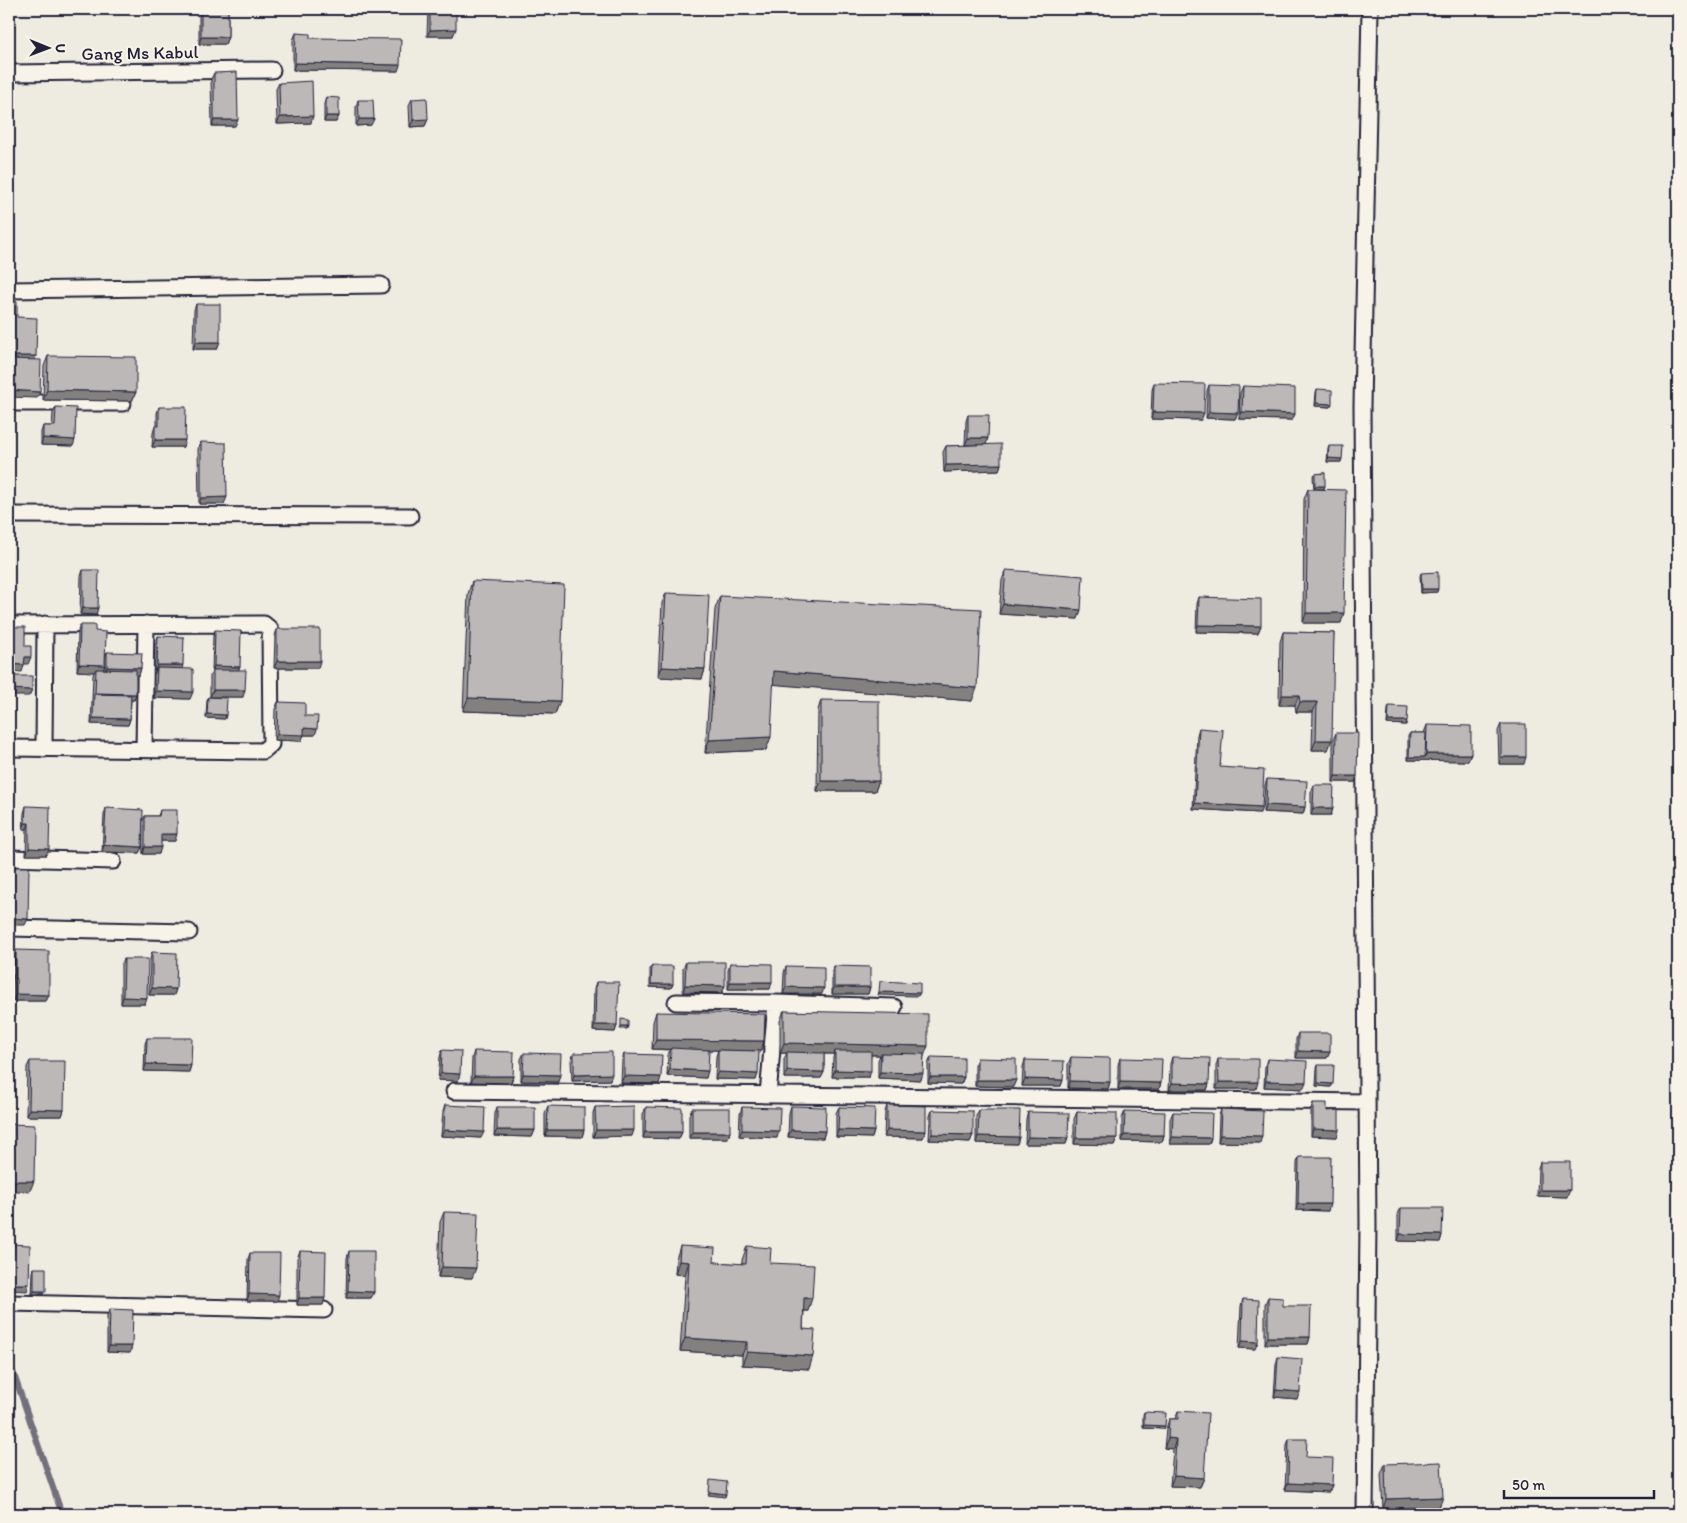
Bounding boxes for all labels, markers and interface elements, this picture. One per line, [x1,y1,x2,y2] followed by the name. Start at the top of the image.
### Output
[22,22,72,72] north arrow
[81,41,199,65] street label: Gang Ms Kabul
[52,43,69,53] text: U
[1504,1468,1654,1500] scale bar
[1512,1476,1545,1494] text: 50 m

